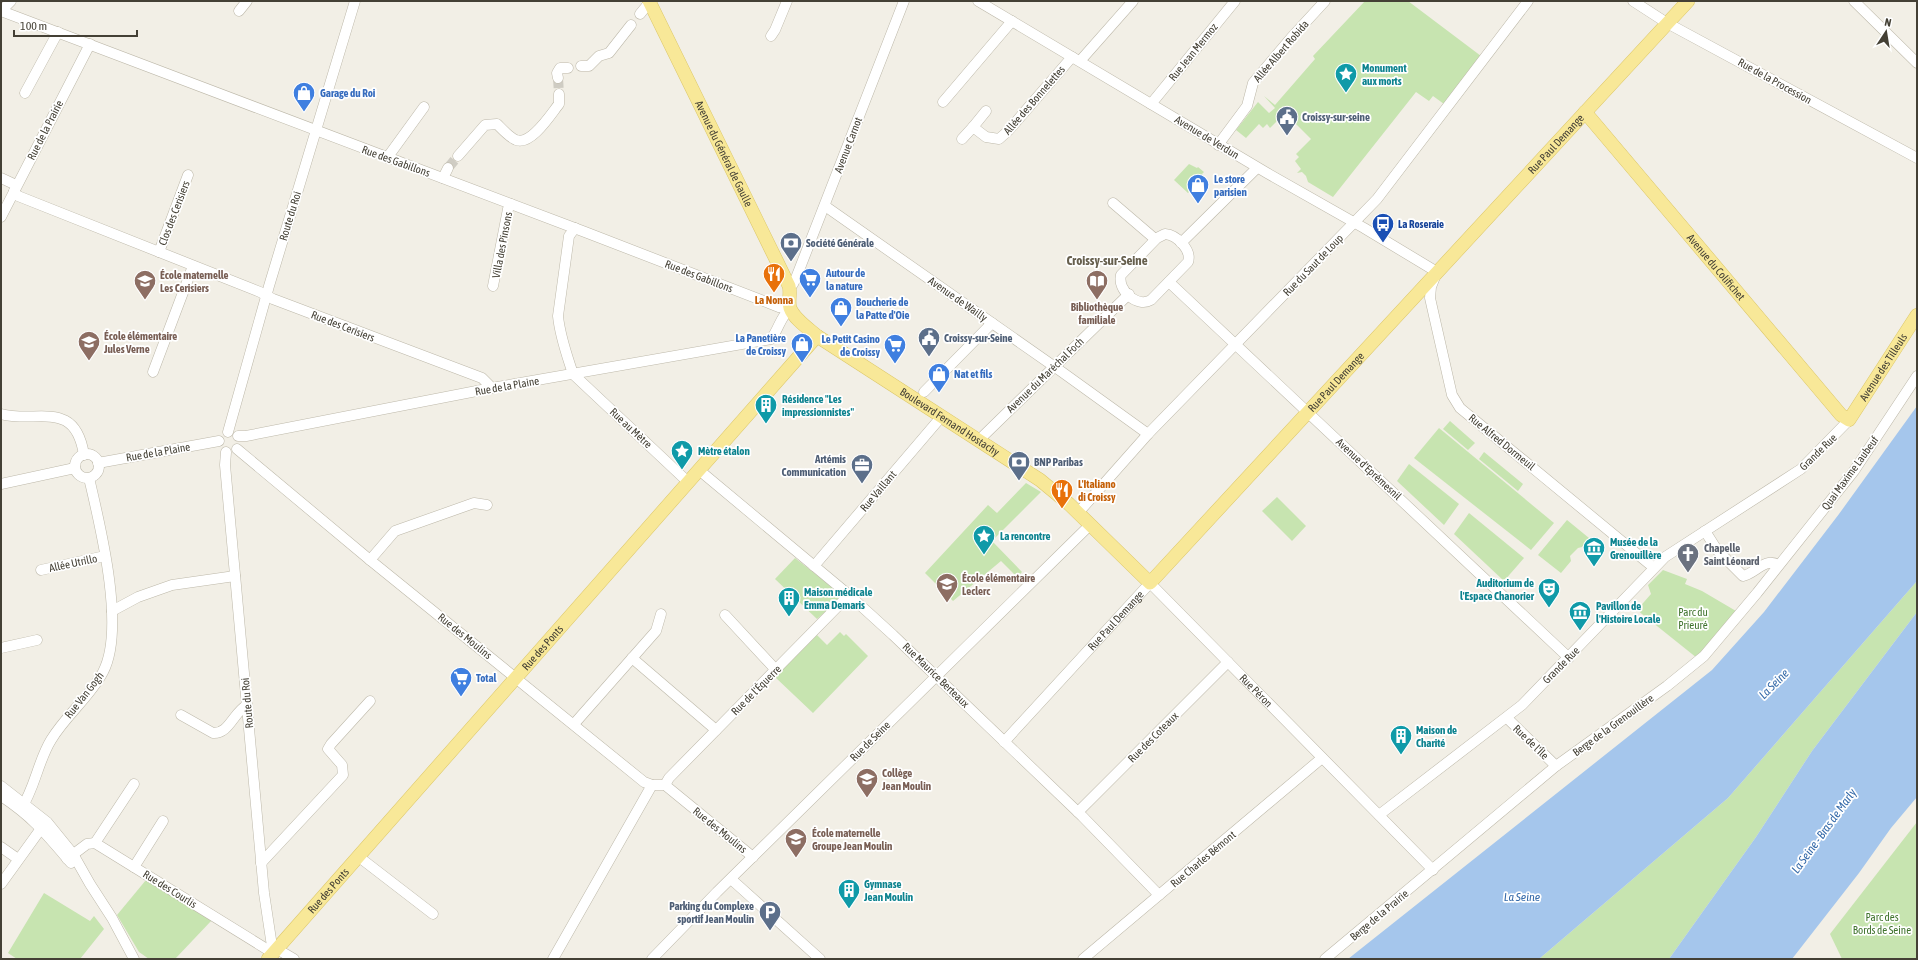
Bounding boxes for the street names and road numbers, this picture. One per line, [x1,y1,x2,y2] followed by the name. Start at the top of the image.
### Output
[1251,18,1311,84] street label: Allée Albert Robida
[1166,21,1220,83] street label: Rue Jean Mermoz
[1736,56,1814,106] street label: Rue de la Procession
[1001,63,1067,137] street label: Allée des Bonnelettes
[25,98,65,162] street label: Rue de la Prairie
[693,99,755,209] street label: Avenue du Général de Gaulle
[1525,112,1586,176] street label: Rue Paul Demange
[1173,113,1241,161] street label: Avenue de Verdun
[832,115,864,175] street label: Avenue Carnot
[360,143,432,179] street label: Rue des Gabillons
[156,179,192,247] street label: Clos des Cerisiers
[277,190,303,242] street label: Route du Roi
[490,211,514,279] street label: Villa des Pinsons
[1281,232,1345,298] street label: Rue du Saut de Loup
[1685,232,1747,303] street label: Avenue du Colifichet
[663,258,735,294] street label: Rue des Gabillons
[926,274,990,324] street label: Avenue de Wailly
[309,308,377,344] street label: Rue des Cerisiers
[1857,331,1909,403] street label: Avenue des Tilleuls
[1004,335,1086,415] street label: Avenue du Maréchal Foch
[1306,350,1366,414] street label: Rue Paul Demange
[474,374,540,398] street label: Rue de la Plaine
[898,385,1002,458] street label: Boulevard Fernand Hostachy
[608,406,654,450] street label: Rue au Mètre
[1466,412,1538,472] street label: Rue Alfred Dormeuil
[1797,431,1839,473] street label: Grande Rue
[1819,434,1881,512] street label: Quai Maxime Laubeuf
[1334,436,1404,502] street label: Avenue d'Eprémesnil
[125,440,191,464] street label: Rue de la Plaine
[858,468,898,514] street label: Rue Vaillant
[48,552,98,574] street label: Allée Utrillo
[1085,588,1146,653] street label: Rue Paul Demange
[436,611,494,661] street label: Rue des Moulins
[519,623,565,673] street label: Rue des Ponts
[900,640,972,710] street label: Rue Maurice Berteaux
[1540,644,1582,686] street label: Grande Rue
[729,663,783,717] street label: Rue de l'Équerre
[62,669,106,721] street label: Rue Van Gogh
[1237,672,1275,710] street label: Rue Péron
[239,677,255,729] street label: Route du Roi
[1570,692,1656,758] street label: Berge de la Grenouillère
[1125,709,1181,765] street label: Rue des Coteaux
[848,719,892,763] street label: Rue de Seine
[1511,722,1551,762] street label: Rue de l'Île
[691,805,749,855] street label: Rue des Moulins
[1168,828,1238,890] street label: Rue Charles Bémont
[305,866,351,916] street label: Rue des Ponts
[141,868,199,910] street label: Rue des Courlis
[1347,887,1411,943] street label: Berge de la Prairie

